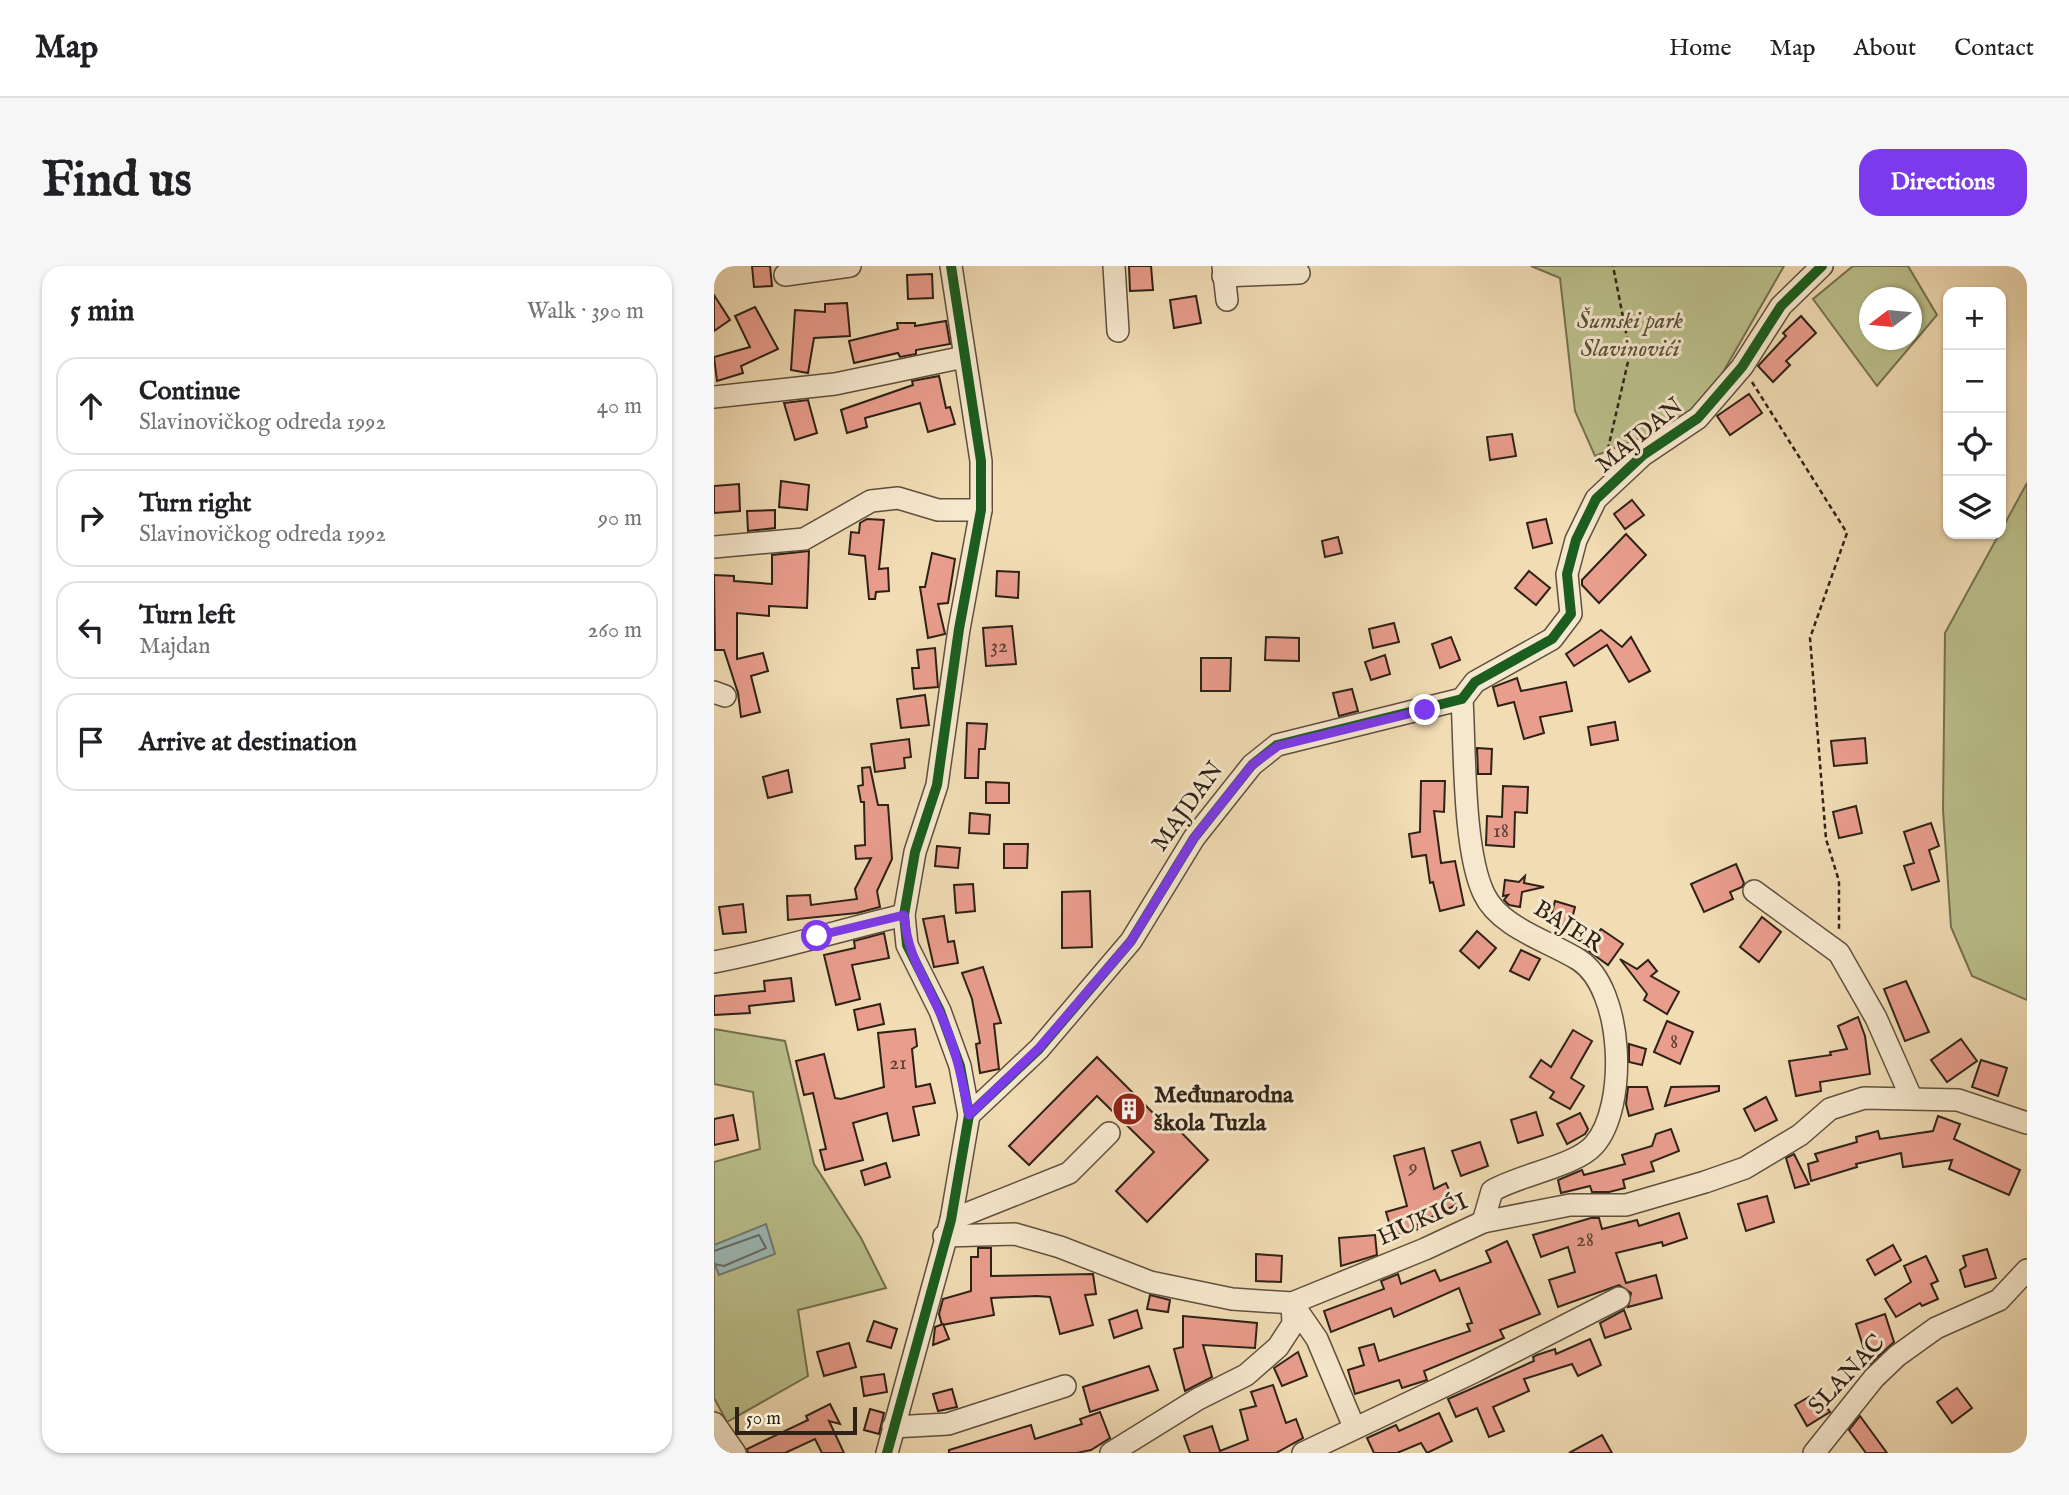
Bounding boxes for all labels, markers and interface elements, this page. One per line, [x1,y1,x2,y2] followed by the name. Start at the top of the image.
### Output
[35,27,98,69] text: Map
[1669,33,1732,64] text: Home
[1770,33,1816,64] text: Map
[1854,33,1916,64] text: About
[1954,33,2034,64] text: Contact
[1859,149,2027,216] button: Directions
[42,151,192,213] text: Find us
[1859,287,1922,350] north arrow
[1943,287,2006,539] map controls
[1943,287,2006,350] button: +
[70,293,135,331] text: 5 min
[527,297,644,326] text: Walk · 390 m
[1577,306,1684,365] park label: Šumski park Slavinovići
[1943,350,2006,413] button: −
[139,375,240,408] text: Continue
[72,387,110,425] icon: ahead
[1590,391,1690,481] street label: MAJDAN
[597,392,642,421] text: 40 m
[139,408,386,437] text: Slavinovičkog odreda 1992
[1943,413,2006,476] button: locate
[1943,476,2006,539] button: layers
[139,487,252,520] text: Turn right
[72,499,110,537] icon: right
[598,504,642,533] text: 90 m
[139,520,386,549] text: Slavinovičkog odreda 1992
[139,599,236,632] text: Turn left
[72,611,110,649] icon: left
[587,616,642,645] text: 260 m
[139,632,210,661] text: Majdan
[990,633,1008,660] house number: 32
[1409,694,1440,725] route end
[72,723,110,761] icon: arrive
[139,726,357,759] text: Arrive at destination
[1145,756,1231,858] street label: MAJDAN
[1493,818,1509,845] house number: 18
[1527,894,1609,961] street label: BAJER
[801,920,832,951] route start
[1670,1029,1678,1056] house number: 8
[889,1050,907,1077] house number: 21
[1154,1080,1294,1139] place label: Međunarodna škola Tuzla
[1110,1090,1148,1128] building icon: Međunarodna škola Tuzla
[1407,1154,1418,1181] house number: 9
[1373,1186,1473,1254] street label: HUKIĆI
[1576,1227,1594,1254] house number: 28
[1802,1328,1892,1422] street label: SLANAC
[735,1404,858,1436] scale bar
[746,1407,781,1431] text: 50 m

